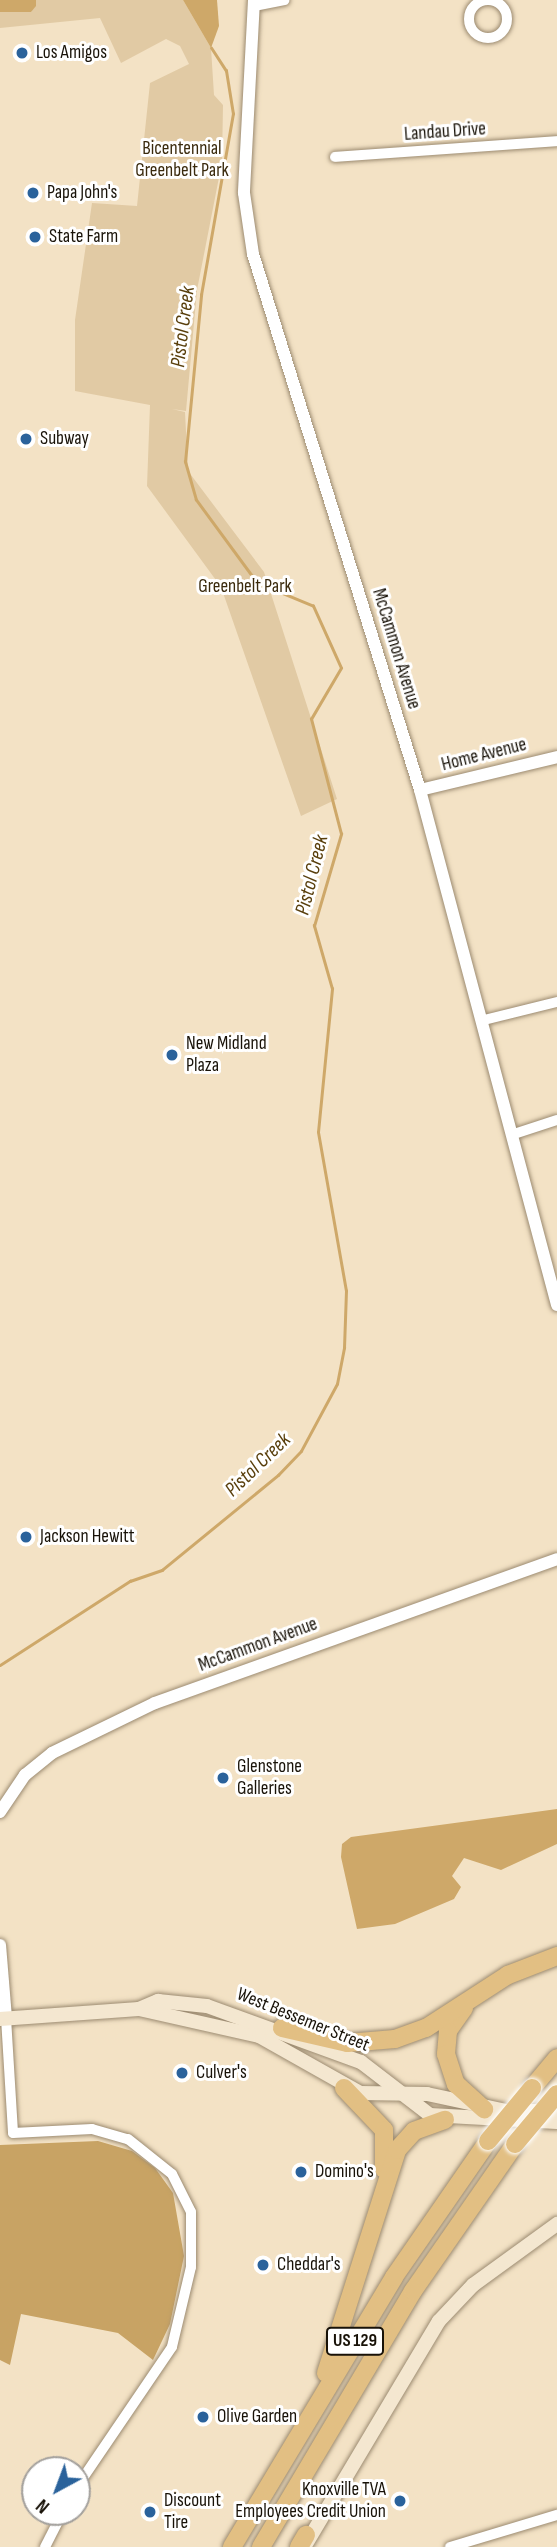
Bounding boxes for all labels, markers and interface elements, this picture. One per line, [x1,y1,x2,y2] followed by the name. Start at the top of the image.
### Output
[36,42,107,64] place label: Los Amigos
[14,45,30,61] marker: Los Amigos
[403,118,487,146] street label: Landau Drive
[135,138,229,182] park label: Bicentennial Greenbelt Park
[47,182,117,204] place label: Papa John's
[25,185,41,201] marker: Papa John's
[49,226,118,248] place label: State Farm
[27,229,43,245] marker: State Farm
[166,285,200,369] water label: Pistol Creek
[40,428,89,450] place label: Subway
[18,431,34,447] marker: Subway
[198,576,292,598] park label: Greenbelt Park
[367,586,425,712] street label: McCammon Avenue
[439,733,529,777] street label: Home Avenue
[290,832,334,918] water label: Pistol Creek
[186,1033,267,1077] place label: New Midland Plaza
[164,1047,180,1063] marker: New Midland Plaza
[220,1428,296,1502] water label: Pistol Creek
[40,1526,135,1548] place label: Jackson Hewitt
[18,1529,34,1545] marker: Jackson Hewitt
[195,1613,321,1677] street label: McCammon Avenue
[237,1756,302,1800] place label: Glenstone Galleries
[215,1770,231,1786] marker: Glenstone Galleries
[233,1983,373,2057] street label: West Bessemer Street
[196,2062,247,2084] place label: Culver's
[174,2065,190,2081] marker: Culver's
[315,2161,374,2183] place label: Domino's
[293,2164,309,2180] marker: Domino's
[277,2254,341,2276] place label: Cheddar's
[255,2257,271,2273] marker: Cheddar's
[325,2326,385,2356] road number: US 129
[217,2406,297,2428] place label: Olive Garden
[195,2409,211,2425] marker: Olive Garden
[21,2456,91,2526] north arrow
[235,2479,386,2523] place label: Knoxville TVA Employees Credit Union
[164,2490,221,2534] place label: Discount Tire
[392,2493,408,2509] marker: Knoxville TVA Employees Credit Union
[32,2494,55,2518] text: N
[142,2504,158,2520] marker: Discount Tire

